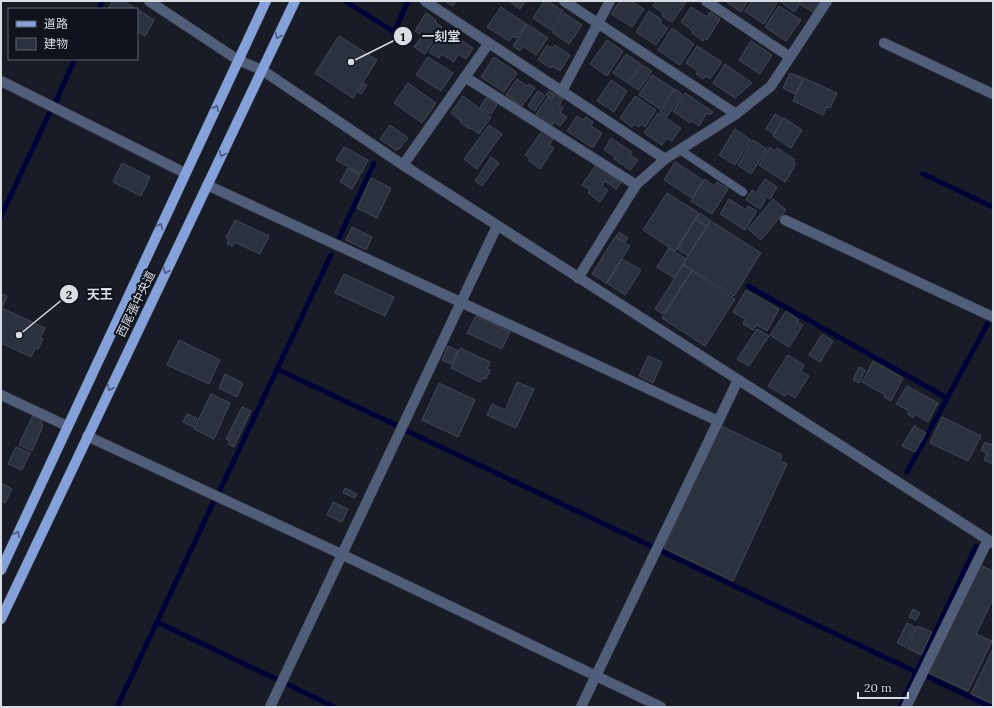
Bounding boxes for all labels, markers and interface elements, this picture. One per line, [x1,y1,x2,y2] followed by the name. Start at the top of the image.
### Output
[8,8,138,60] legend
[44,16,68,31] text: 道路
[393,24,468,49] callout: 一刻堂
[421,28,461,45] text: 一刻堂
[401,29,406,44] text: 1
[275,32,283,40] one-way arrow
[44,36,68,51] text: 建物
[211,105,219,112] one-way arrow
[219,149,227,157] one-way arrow
[156,222,164,229] one-way arrow
[163,267,171,274] one-way arrow
[113,268,158,339] street label: 西尾張中央道
[59,282,121,307] callout: 天王
[87,286,113,303] text: 天王
[66,287,72,302] text: 2
[107,384,115,391] one-way arrow
[12,531,20,538] one-way arrow
[858,674,908,700] scale bar
[864,680,892,695] text: 20 m

